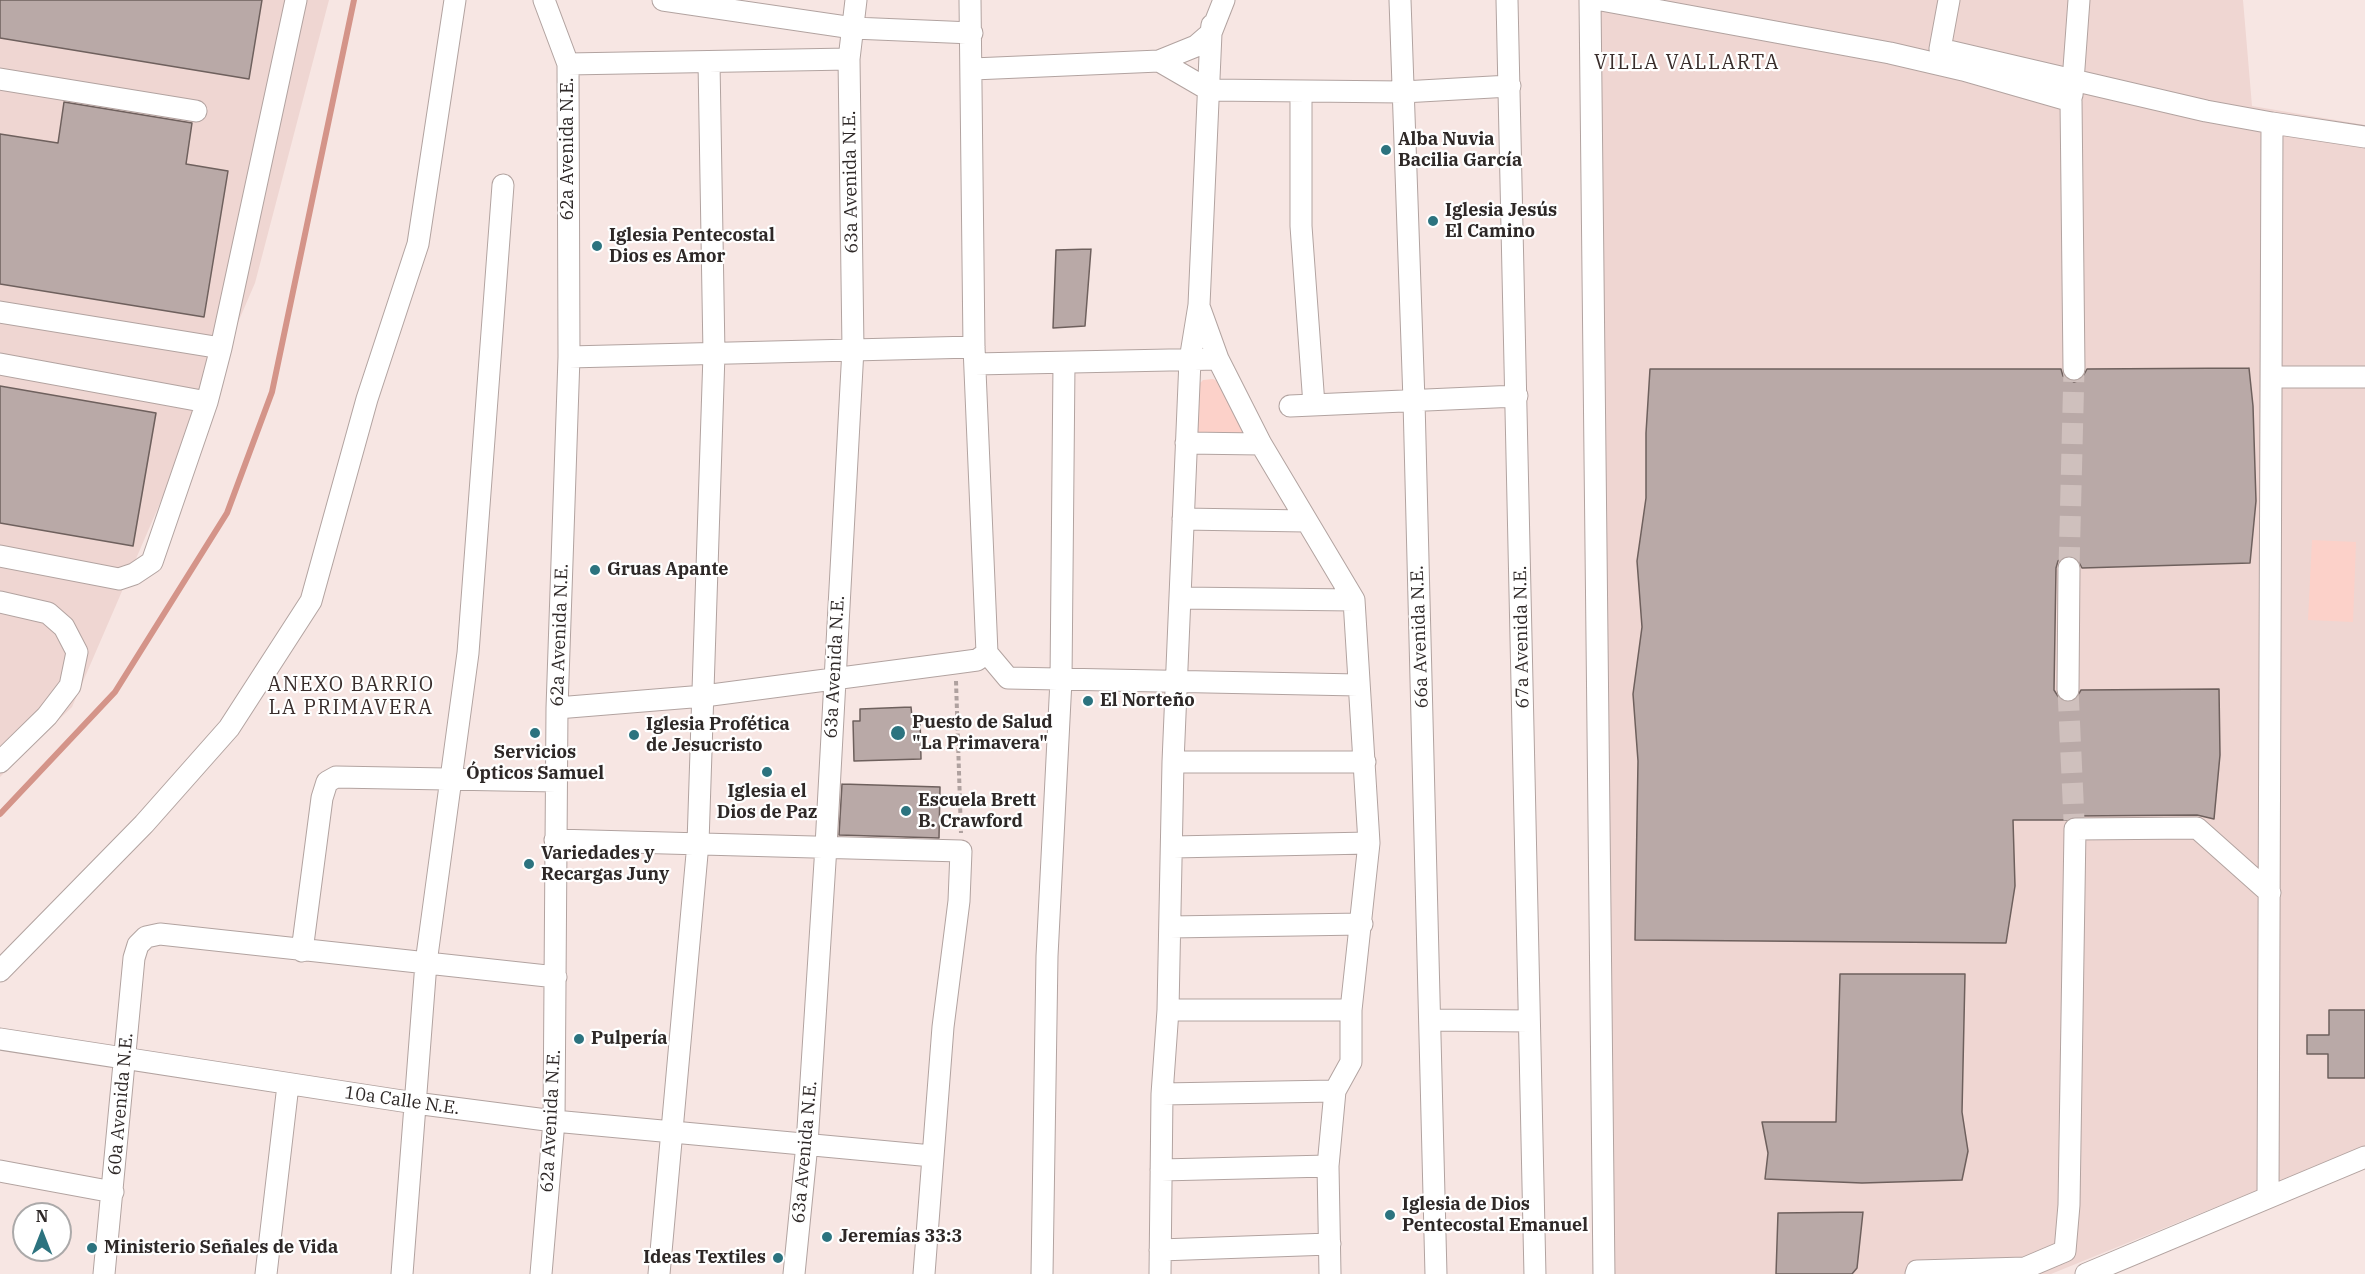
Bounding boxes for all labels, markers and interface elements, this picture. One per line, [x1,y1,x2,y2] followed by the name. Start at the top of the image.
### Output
[1594,51,1780,75] district label: VILLA VALLARTA
[557,77,579,221] street label: 62a Avenida N.E.
[839,110,863,254] street label: 63a Avenida N.E.
[1398,129,1522,172] place label: Alba Nuvia Bacilia García
[1379,143,1393,157] marker: Alba Nuvia Bacilia García
[1445,200,1557,242] place label: Iglesia Jesús El Camino
[1426,214,1440,228] marker: Iglesia Jesús El Camino
[609,225,775,268] place label: Iglesia Pentecostal Dios es Amor
[590,239,604,253] marker: Iglesia Pentecostal Dios es Amor
[607,559,728,581] place label: Gruas Apante
[547,563,573,707] street label: 62a Avenida N.E.
[588,563,602,577] marker: Gruas Apante
[1407,565,1433,709] street label: 66a Avenida N.E.
[1510,565,1534,709] street label: 67a Avenida N.E.
[820,595,850,739] street label: 63a Avenida N.E.
[268,673,434,720] district label: ANEXO BARRIO LA PRIMAVERA
[1100,690,1195,712] place label: El Norteño
[1081,694,1095,708] marker: El Norteño
[912,712,1053,754] place label: Puesto de Salud "La Primavera"
[646,714,790,756] place label: Iglesia Profética de Jesucristo
[889,724,907,742] marker: Puesto de Salud "La Primavera"
[528,726,542,740] marker: Servicios Ópticos Samuel
[627,728,641,742] marker: Iglesia Profética de Jesucristo
[466,742,604,784] place label: Servicios Ópticos Samuel
[760,765,774,779] marker: Iglesia el Dios de Paz
[717,781,817,824] place label: Iglesia el Dios de Paz
[918,790,1036,832] place label: Escuela Brett B. Crawford
[899,804,913,818] marker: Escuela Brett B. Crawford
[541,843,669,886] place label: Variedades y Recargas Juny
[522,857,536,871] marker: Variedades y Recargas Juny
[591,1028,668,1050] place label: Pulpería
[104,1032,138,1176] street label: 60a Avenida N.E.
[572,1032,586,1046] marker: Pulpería
[536,1049,566,1193] street label: 62a Avenida N.E.
[788,1080,822,1224] street label: 63a Avenida N.E.
[343,1082,461,1120] street label: 10a Calle N.E.
[1402,1194,1588,1236] place label: Iglesia de Dios Pentecostal Emanuel
[12,1202,72,1262] north arrow
[36,1206,48,1226] text: N
[1383,1208,1397,1222] marker: Iglesia de Dios Pentecostal Emanuel
[839,1226,962,1248] place label: Jeremías 33:3
[820,1230,834,1244] marker: Jeremías 33:3
[104,1237,338,1259] place label: Ministerio Señales de Vida
[85,1241,99,1255] marker: Ministerio Señales de Vida
[643,1247,766,1269] place label: Ideas Textiles
[771,1251,785,1265] marker: Ideas Textiles

